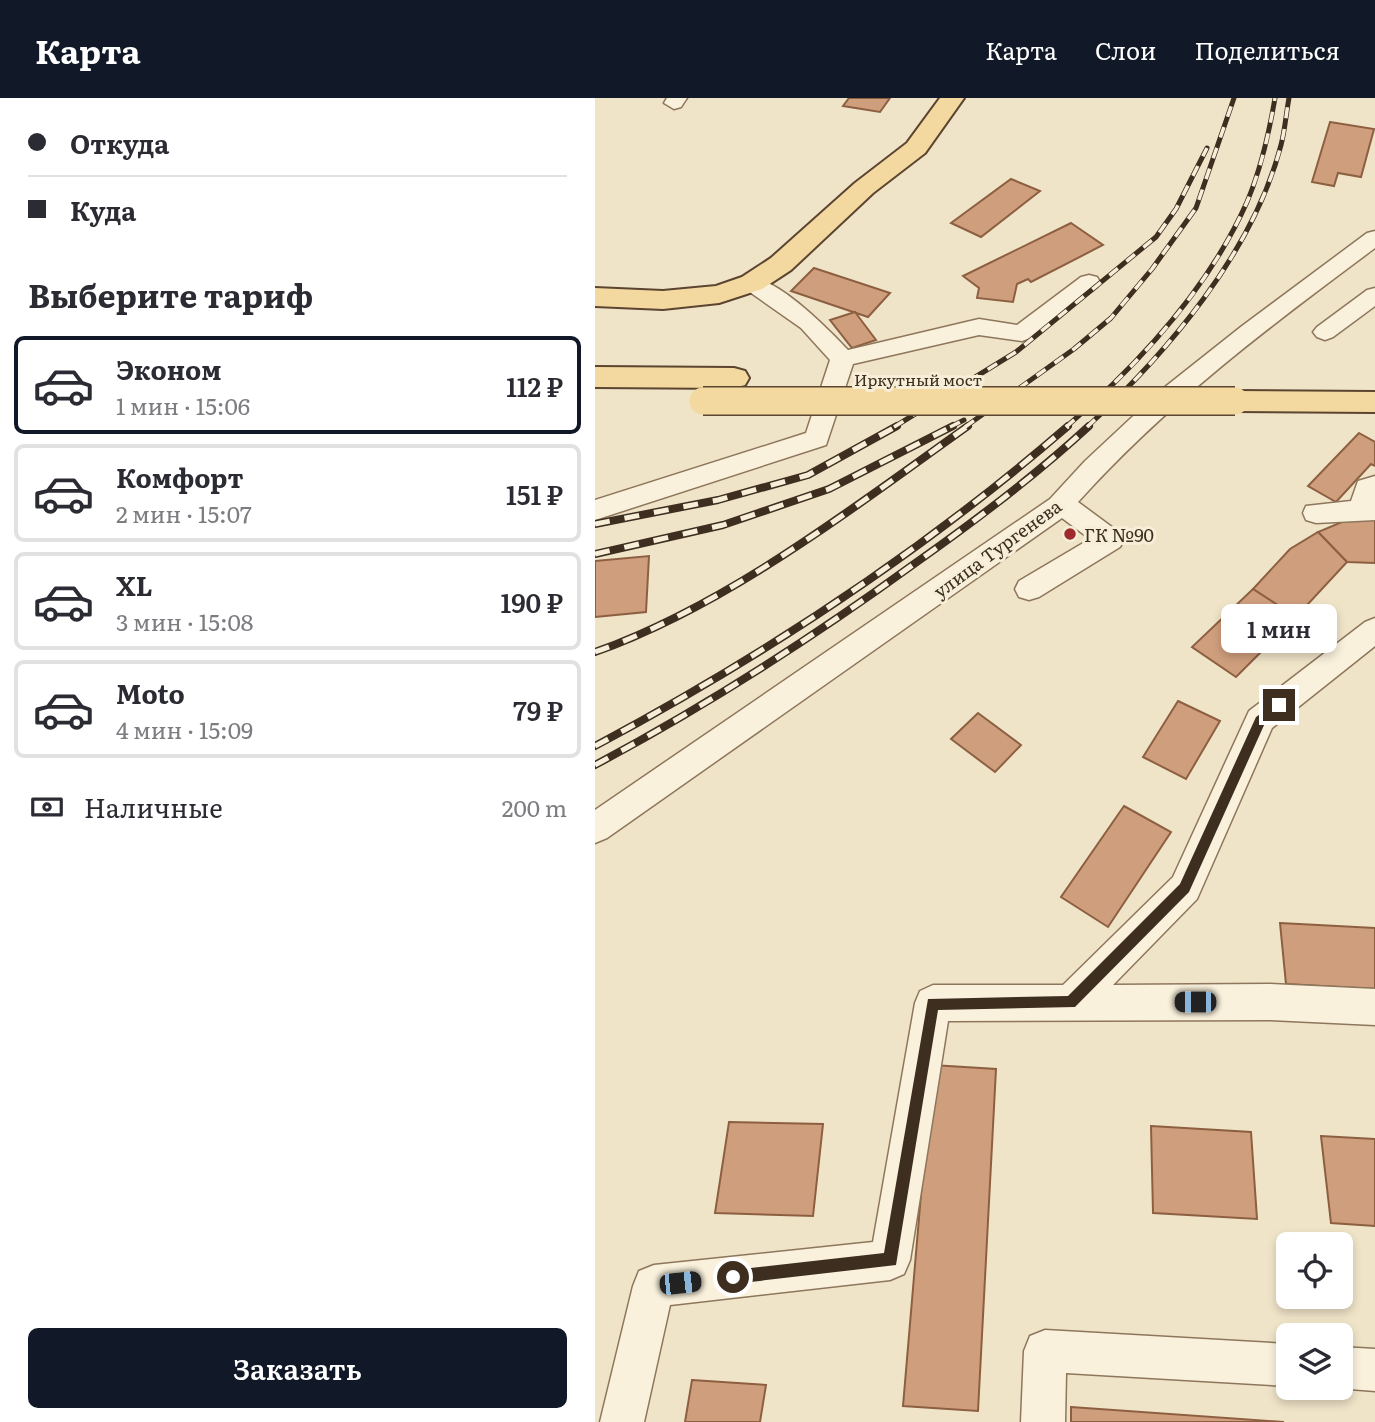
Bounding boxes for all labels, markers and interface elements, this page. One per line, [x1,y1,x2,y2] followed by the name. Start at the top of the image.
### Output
[35,25,141,74] text: Карта
[985,32,1057,67] text: Карта
[1095,32,1156,67] text: Слои
[1194,32,1340,67] text: Поделиться
[70,123,169,162] text: Откуда
[70,190,136,229] text: Куда
[28,270,313,318] text: Выберите тариф
[116,349,221,388] text: Эконом
[32,354,95,417] icon: car
[506,366,563,405] text: 112 ₽
[854,367,982,391] street label: Иркутный мост
[116,388,250,422] text: 1 мин · 15:06
[116,457,243,496] text: Комфорт
[32,462,95,525] icon: car
[506,474,563,513] text: 151 ₽
[927,492,1067,604] street label: улица Тургенева
[116,496,252,530] text: 2 мин · 15:07
[1084,521,1154,548] place label: ГК №90
[1062,526,1078,542] marker: ГК №90
[116,565,153,604] text: XL
[32,570,95,633] icon: car
[501,582,563,621] text: 190 ₽
[1221,603,1337,652] callout: 1 мин
[116,604,254,638] text: 3 мин · 15:08
[1247,611,1311,645] text: 1 мин
[116,673,185,712] text: Moto
[32,678,95,741] icon: car
[1263,689,1295,721] route end
[513,690,563,729] text: 79 ₽
[116,712,253,746] text: 4 мин · 15:09
[84,787,223,826] text: Наличные
[28,788,66,826] icon: cash
[502,790,567,824] text: 200 m
[1175,992,1217,1013] car
[1276,1232,1353,1400] map controls
[1276,1232,1353,1309] button: locate
[717,1261,749,1293] route start
[659,1270,702,1296] car
[1276,1323,1353,1400] button: layers
[28,1328,567,1408] button: Заказать

